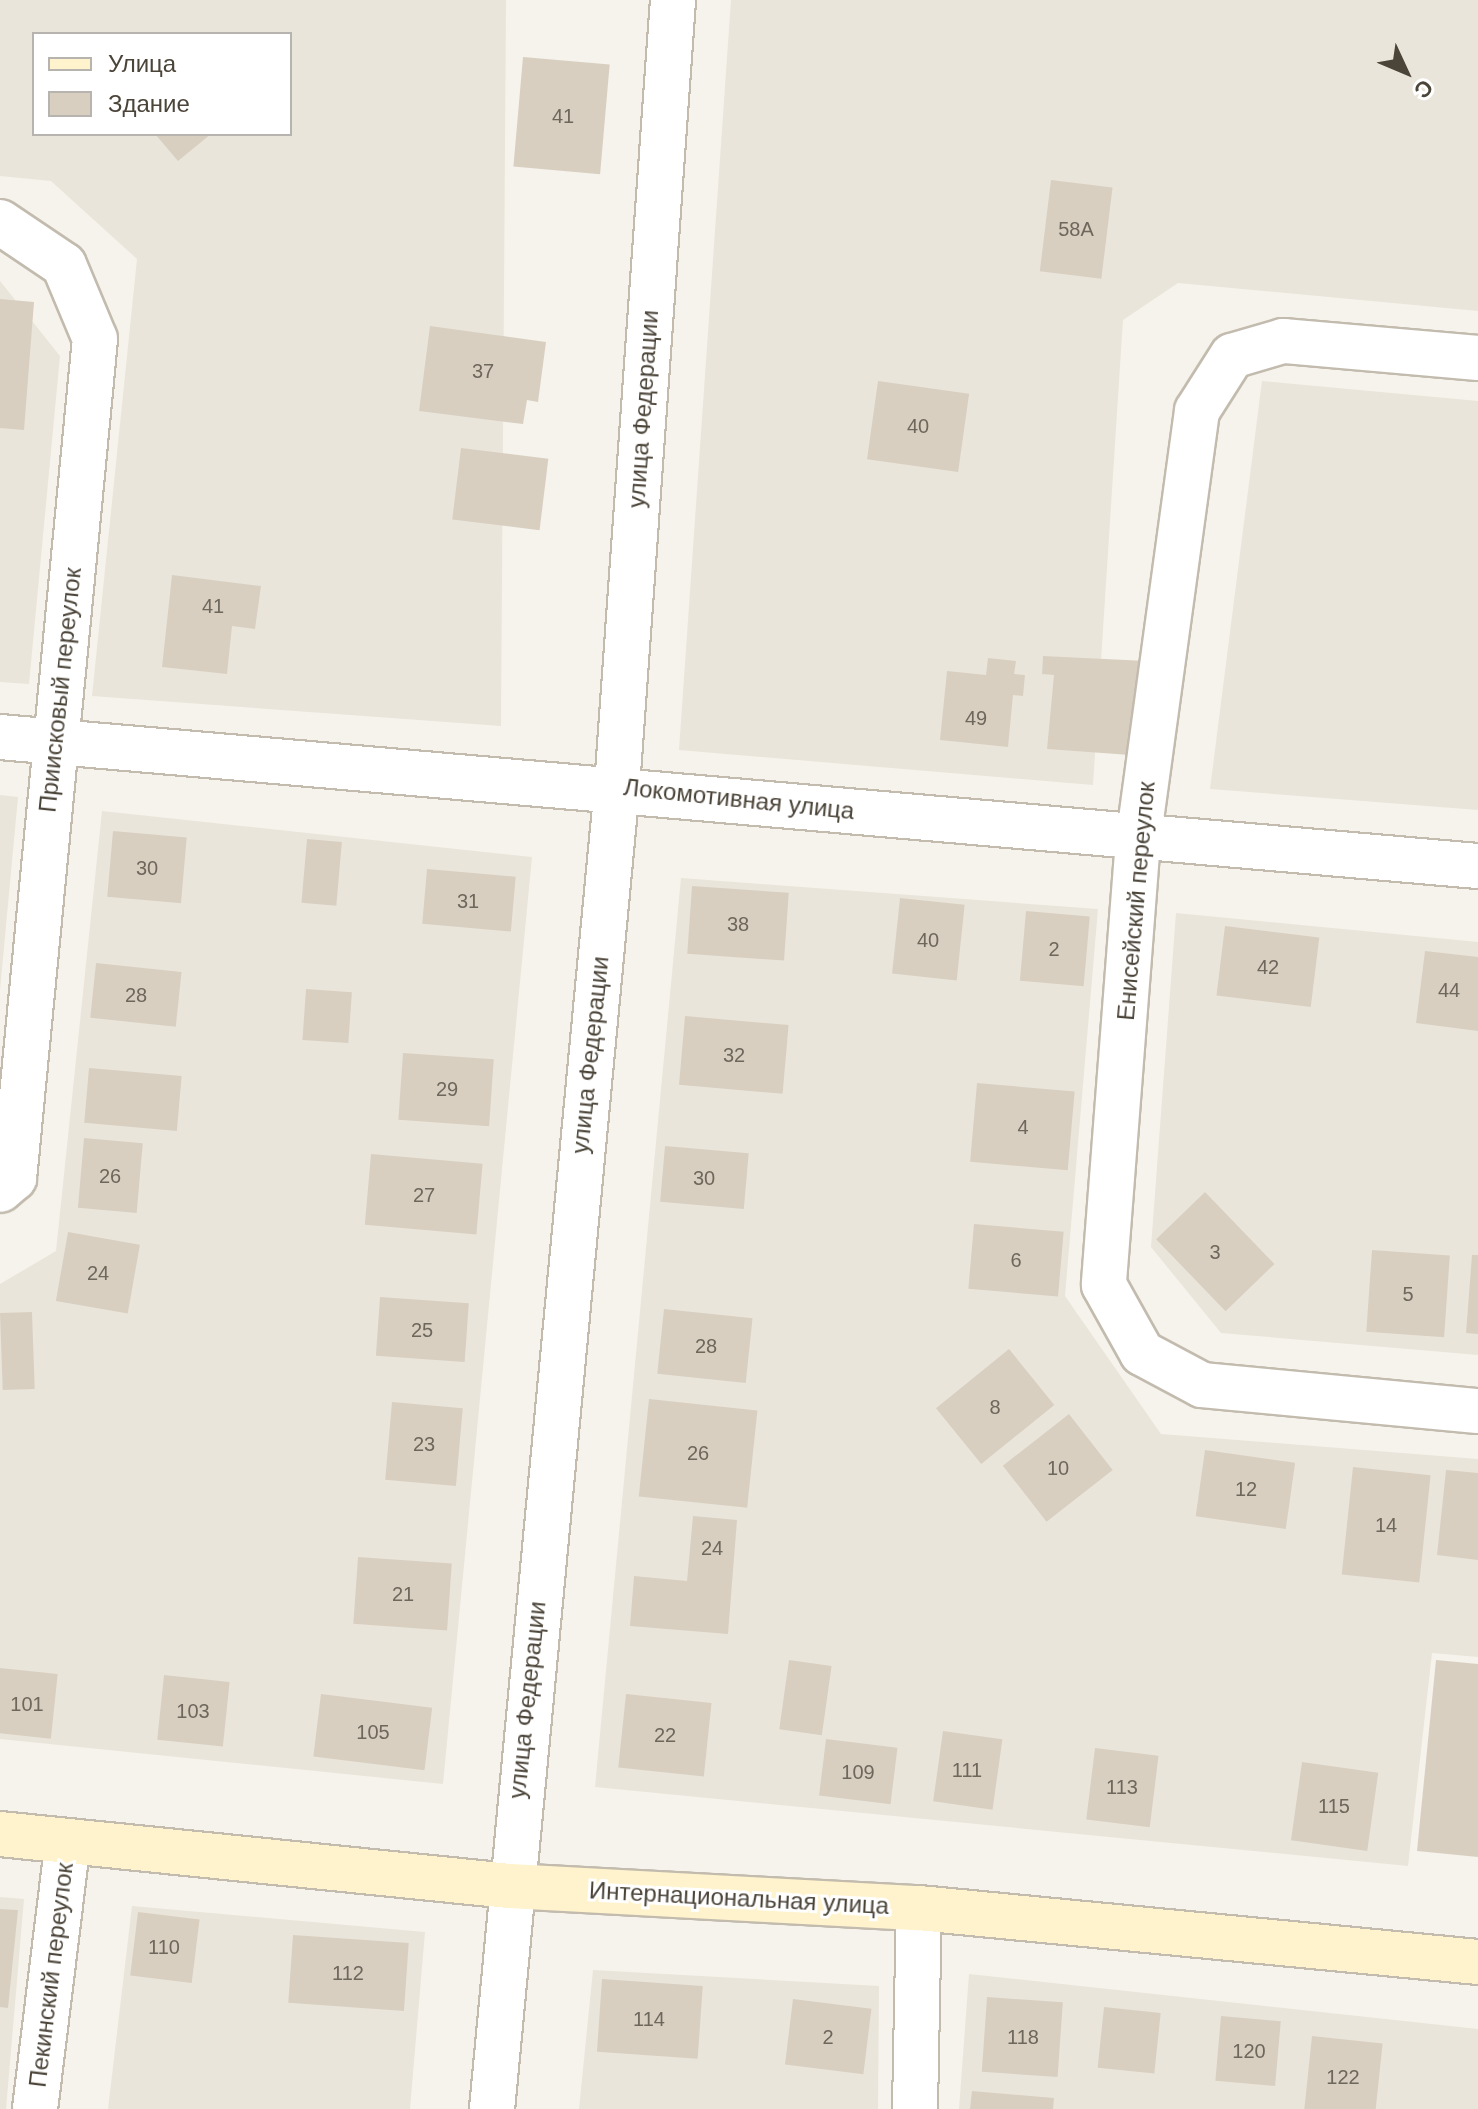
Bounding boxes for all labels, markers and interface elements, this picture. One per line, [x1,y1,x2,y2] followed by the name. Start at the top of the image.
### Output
[32,32,292,136] legend
[1366,32,1446,112] north arrow
[108,50,176,77] text: Улица
[1409,75,1438,103] text: С
[108,90,190,117] text: Здание
[552,104,574,128] house number: 41
[1058,217,1094,241] house number: 58А
[622,309,664,509] street label: улица Федерации
[472,359,494,383] house number: 37
[907,414,929,438] house number: 40
[33,566,87,814] street label: Приисковый переулок
[202,594,224,618] house number: 41
[965,706,987,730] house number: 49
[622,773,856,825] street label: Локомотивная улица
[1111,780,1161,1022] street label: Енисейский переулок
[136,856,158,880] house number: 30
[457,889,479,913] house number: 31
[727,912,749,936] house number: 38
[917,928,939,952] house number: 40
[1048,937,1060,961] house number: 2
[565,955,615,1155] street label: улица Федерации
[1257,955,1279,979] house number: 42
[1438,978,1460,1002] house number: 44
[125,983,147,1007] house number: 28
[723,1043,745,1067] house number: 32
[436,1077,458,1101] house number: 29
[1017,1115,1029,1139] house number: 4
[99,1164,121,1188] house number: 26
[693,1166,715,1190] house number: 30
[413,1183,435,1207] house number: 27
[1209,1240,1221,1264] house number: 3
[1010,1248,1022,1272] house number: 6
[87,1261,109,1285] house number: 24
[1402,1282,1414,1306] house number: 5
[411,1318,433,1342] house number: 25
[695,1334,717,1358] house number: 28
[989,1395,1001,1419] house number: 8
[413,1432,435,1456] house number: 23
[687,1441,709,1465] house number: 26
[1047,1456,1069,1480] house number: 10
[1235,1477,1257,1501] house number: 12
[1375,1513,1397,1537] house number: 14
[701,1536,723,1560] house number: 24
[392,1582,414,1606] house number: 21
[502,1600,552,1800] street label: улица Федерации
[10,1692,44,1716] house number: 101
[176,1699,210,1723] house number: 103
[356,1720,390,1744] house number: 105
[654,1723,676,1747] house number: 22
[952,1758,982,1782] house number: 111
[841,1760,875,1784] house number: 109
[1106,1775,1138,1799] house number: 113
[1318,1794,1350,1818] house number: 115
[23,1861,79,2089] street label: Пекинский переулок
[588,1876,890,1920] street label: Интернациональная улица
[148,1935,180,1959] house number: 110
[332,1961,364,1985] house number: 112
[633,2007,665,2031] house number: 114
[822,2025,834,2049] house number: 2
[1007,2025,1039,2049] house number: 118
[1232,2039,1266,2063] house number: 120
[1326,2065,1360,2089] house number: 122

